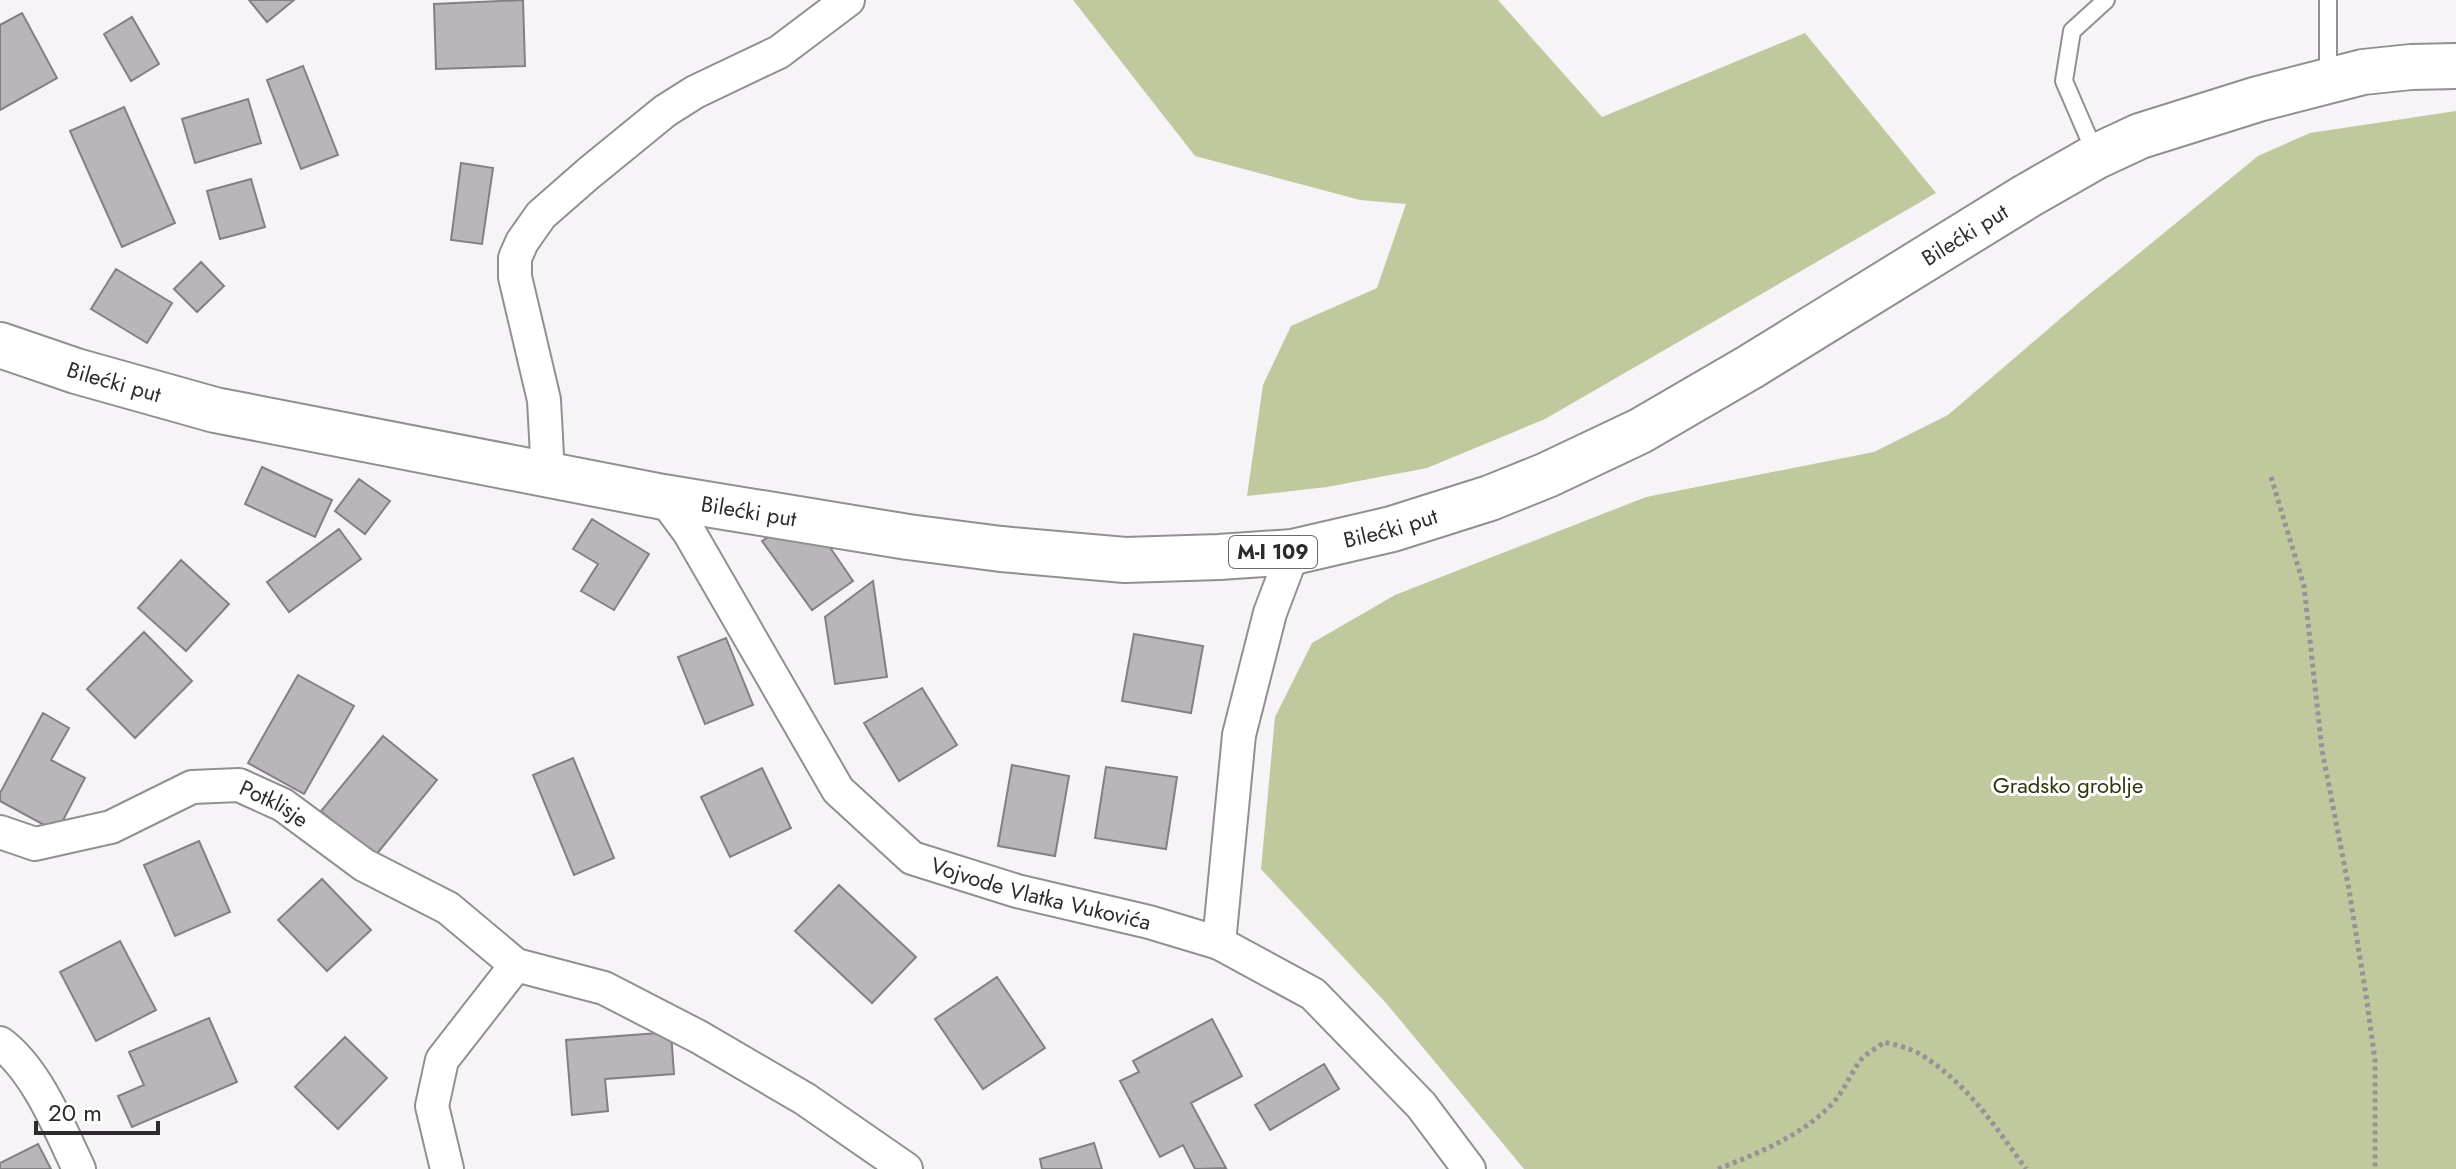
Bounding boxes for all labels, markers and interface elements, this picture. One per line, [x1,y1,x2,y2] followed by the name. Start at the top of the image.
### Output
[1915,195,2015,273] street label: Bilećki put
[63,353,166,410] street label: Bilećki put
[699,487,800,535] street label: Bilećki put
[1340,499,1442,556] street label: Bilećki put
[1229,536,1317,568] road number: M-I 109
[1993,769,2143,801] park label: Gradsko groblje
[234,771,316,835] street label: Potklisje
[927,849,1154,938] street label: Vojvode Vlatka Vukovića
[36,1085,158,1135] scale bar
[48,1095,102,1130] text: 20 m

